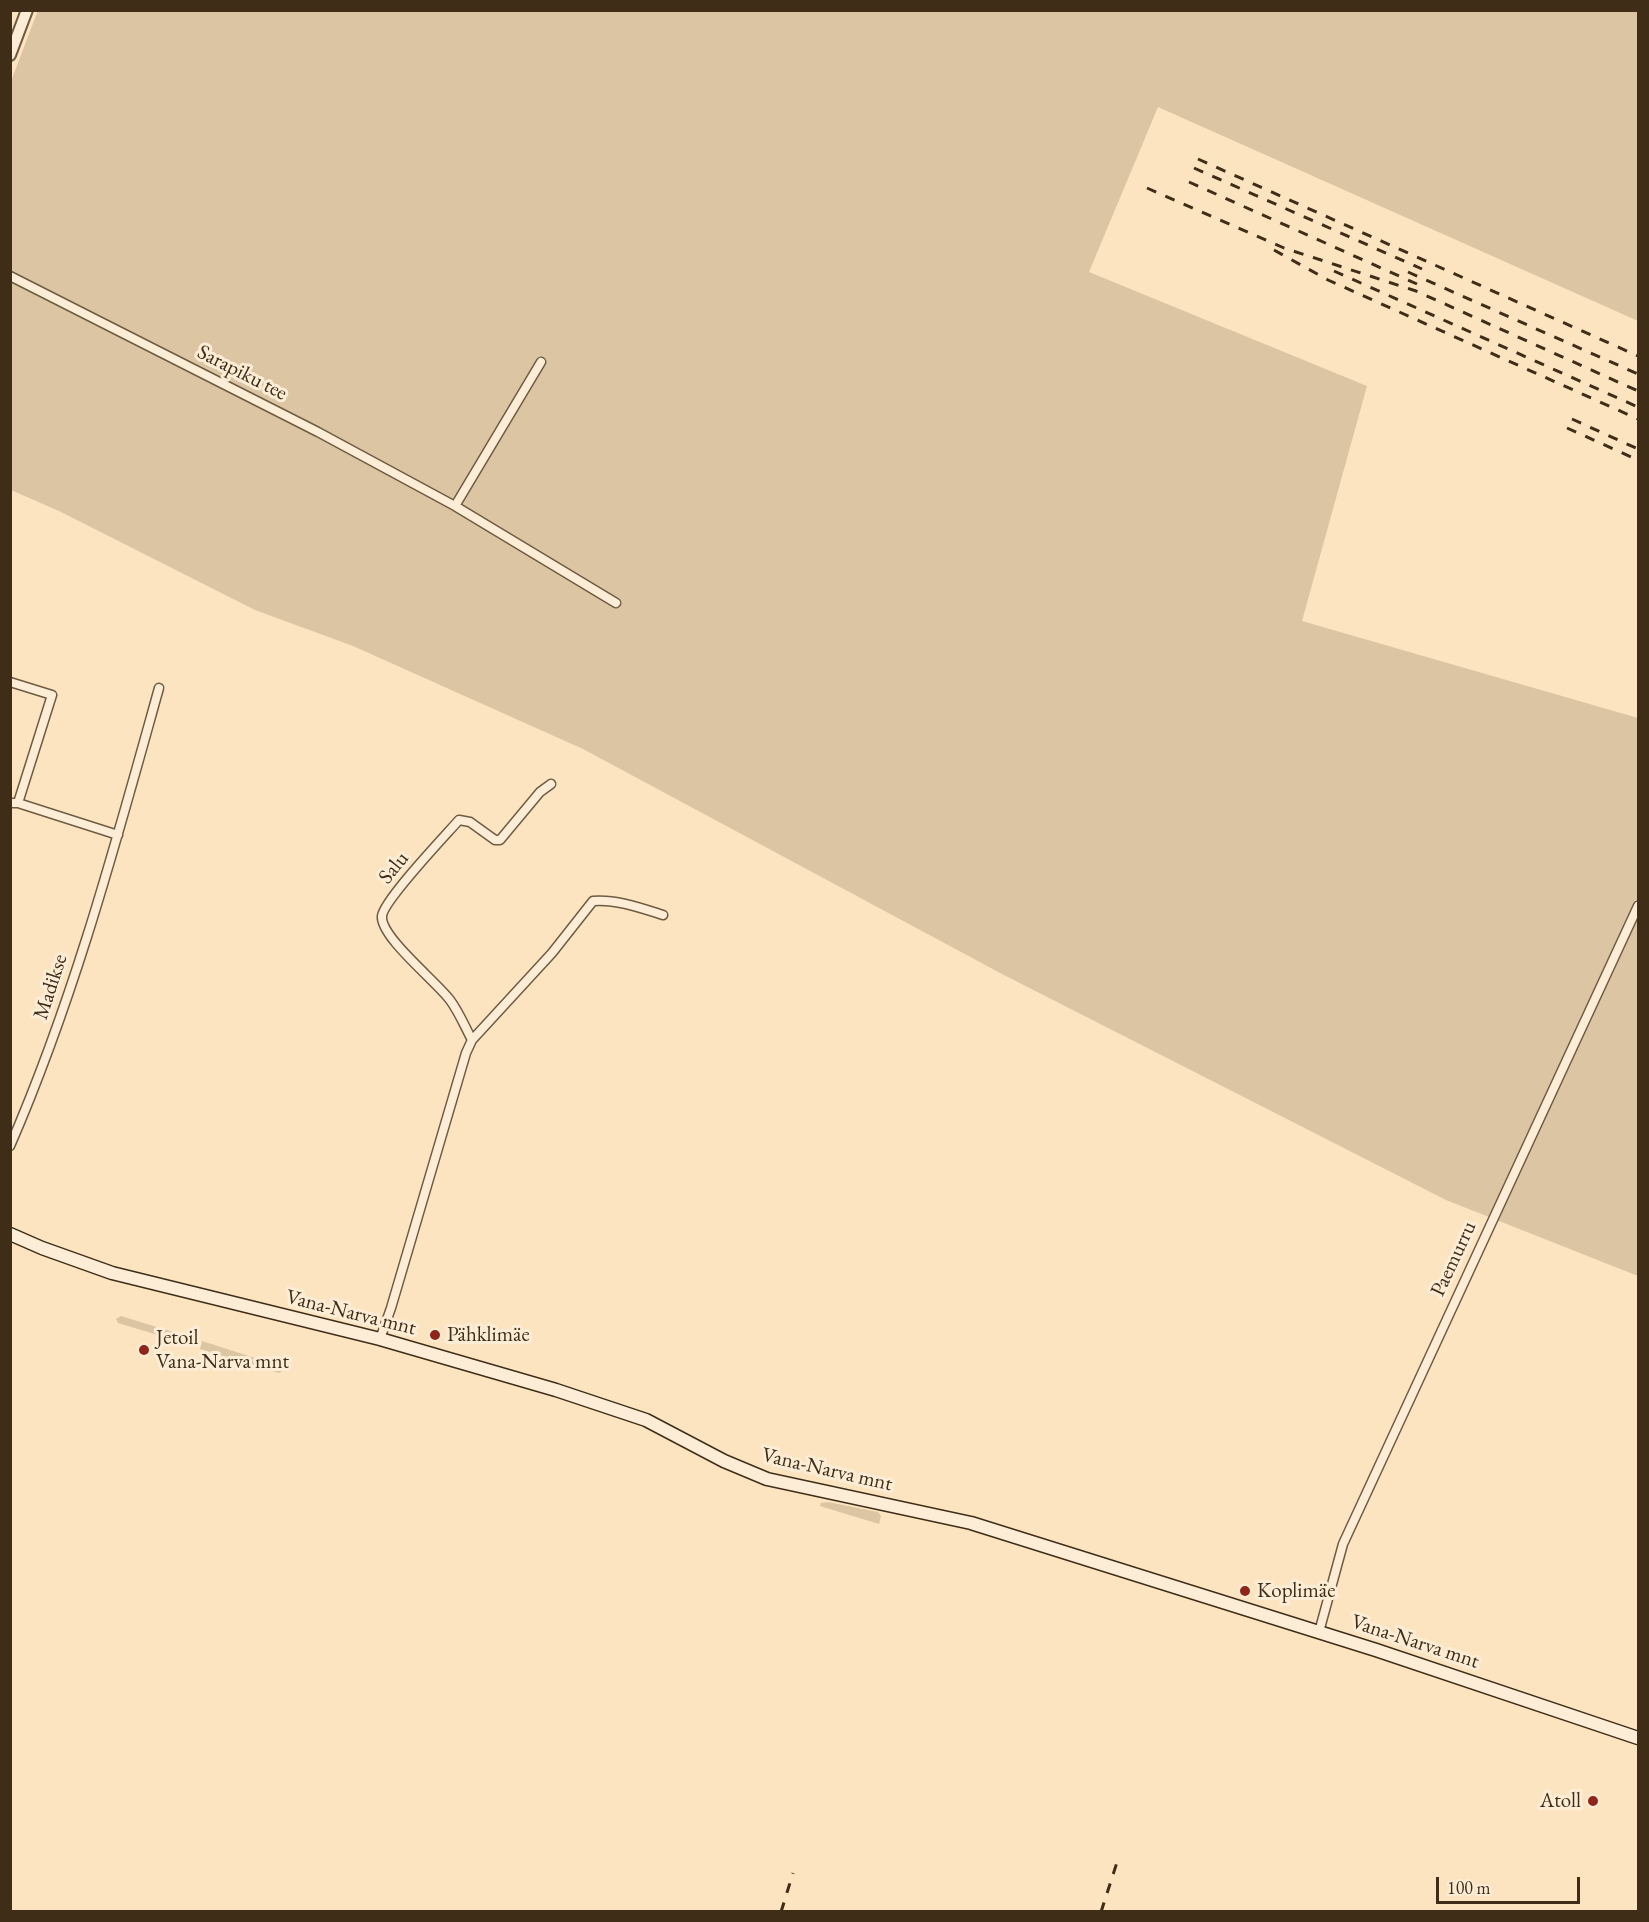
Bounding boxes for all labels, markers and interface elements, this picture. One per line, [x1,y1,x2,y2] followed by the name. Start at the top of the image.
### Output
[193,340,291,406] street label: Sarapiku tee
[373,847,415,889] street label: Salu
[29,951,73,1023] street label: Madikse
[1426,1218,1482,1300] street label: Paemurru
[283,1285,419,1341] street label: Vana-Narva mnt
[447,1322,530,1348] place label: Pähklimäe
[156,1325,289,1375] place label: Jetoil Vana-Narva mnt
[428,1328,442,1342] marker: Pähklimäe
[137,1343,151,1357] marker: Jetoil Vana-Narva mnt
[759,1443,895,1497] street label: Vana-Narva mnt
[1257,1578,1335,1604] place label: Koplimäe
[1238,1584,1252,1598] marker: Koplimäe
[1348,1609,1482,1675] street label: Vana-Narva mnt
[1540,1788,1581,1814] place label: Atoll
[1586,1794,1600,1808] marker: Atoll
[1439,1865,1583,1903] scale bar
[1447,1876,1491,1899] text: 100 m

